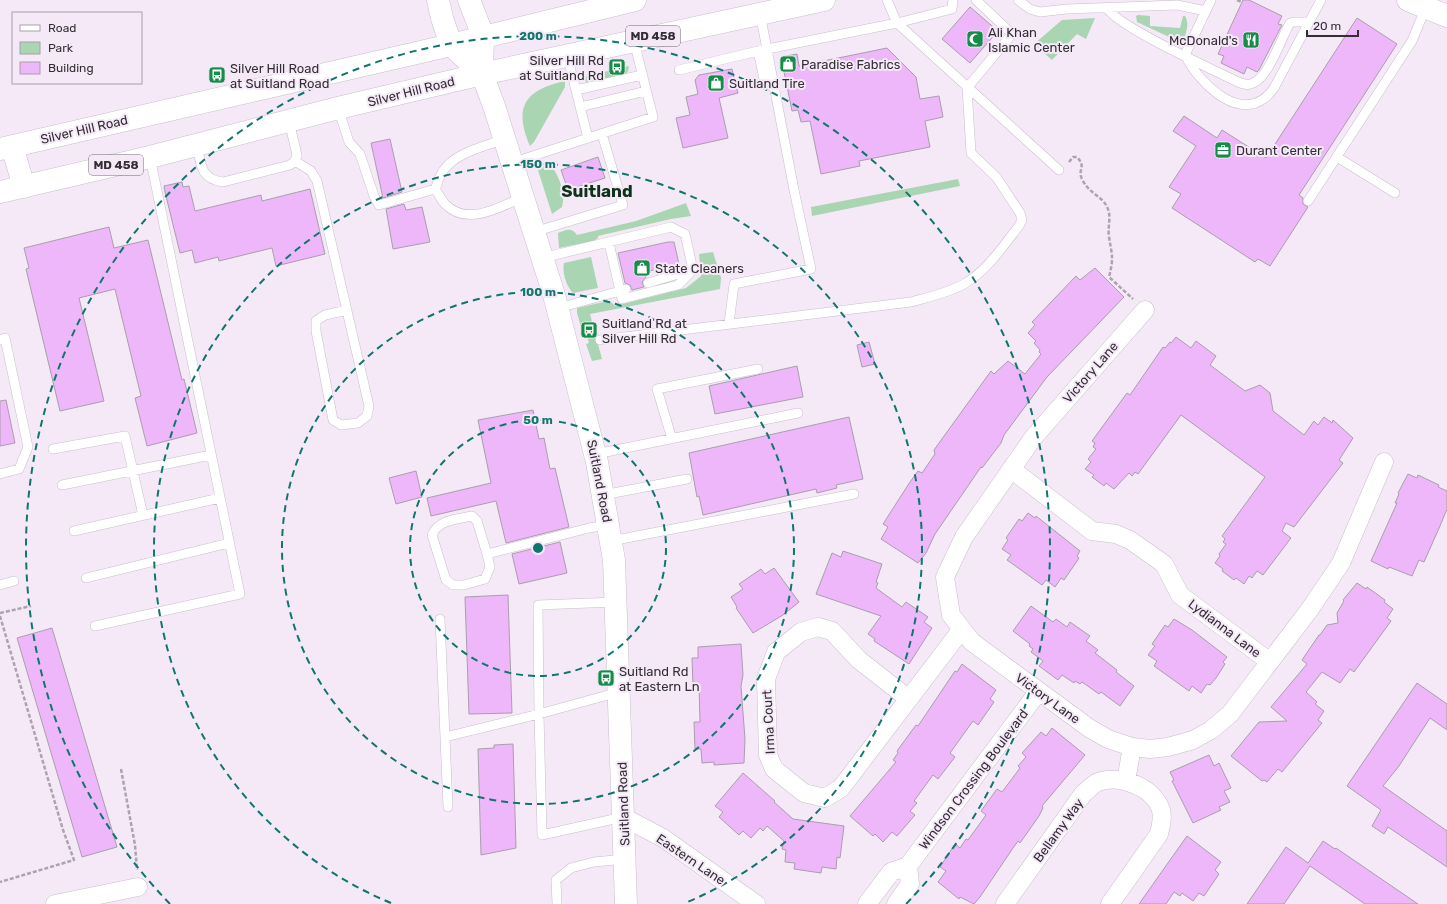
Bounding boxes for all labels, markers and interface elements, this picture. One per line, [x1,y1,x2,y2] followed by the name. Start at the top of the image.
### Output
[12,12,142,84] legend
[1307,12,1358,38] scale bar
[1313,19,1341,33] text: 20 m
[48,21,76,35] text: Road
[988,25,1075,55] place label: Ali Khan Islamic Center
[626,26,680,46] road number: MD 458
[519,29,557,43] text: 200 m
[965,29,985,49] mosque icon: Ali Khan Islamic Center
[1241,30,1261,50] restaurant icon: McDonald's
[1169,33,1238,48] place label: McDonald's
[48,41,74,55] text: Park
[519,53,604,83] place label: Silver Hill Rd at Suitland Rd
[778,54,798,74] shop icon: Paradise Fabrics
[607,57,627,77] bus stop icon: Silver Hill Rd at Suitland Rd
[801,57,901,72] place label: Paradise Fabrics
[48,61,94,75] text: Building
[230,61,329,91] place label: Silver Hill Road at Suitland Road
[207,65,227,85] bus stop icon: Silver Hill Road at Suitland Road
[366,73,456,110] street label: Silver Hill Road
[706,73,726,93] shop icon: Suitland Tire
[729,76,805,91] place label: Suitland Tire
[39,112,129,147] street label: Silver Hill Road
[1213,140,1233,160] office icon: Durant Center
[1236,143,1322,158] place label: Durant Center
[89,155,143,175] road number: MD 458
[520,157,556,171] text: 150 m
[561,181,633,201] district label: Suitland
[632,258,652,278] shop icon: State Cleaners
[655,261,744,276] place label: State Cleaners
[520,285,556,299] text: 100 m
[602,316,687,346] place label: Suitland Rd at Silver Hill Rd
[579,320,599,340] bus stop icon: Suitland Rd at Silver Hill Rd
[1060,339,1121,406] street label: Victory Lane
[523,413,553,427] text: 50 m
[584,438,615,524] street label: Suitland Road
[531,541,545,555] centre of rings
[1186,596,1264,661] street label: Lydianna Lane
[619,664,700,694] place label: Suitland Rd at Eastern Ln
[596,668,616,688] bus stop icon: Suitland Rd at Eastern Ln
[1013,670,1083,727] street label: Victory Lane
[759,689,778,755] street label: Irma Court
[916,706,1032,853] street label: Windson Crossing Boulevard
[615,762,632,846] street label: Suitland Road
[1030,796,1087,865] street label: Bellamy Way
[653,831,728,888] street label: Eastern Lane

